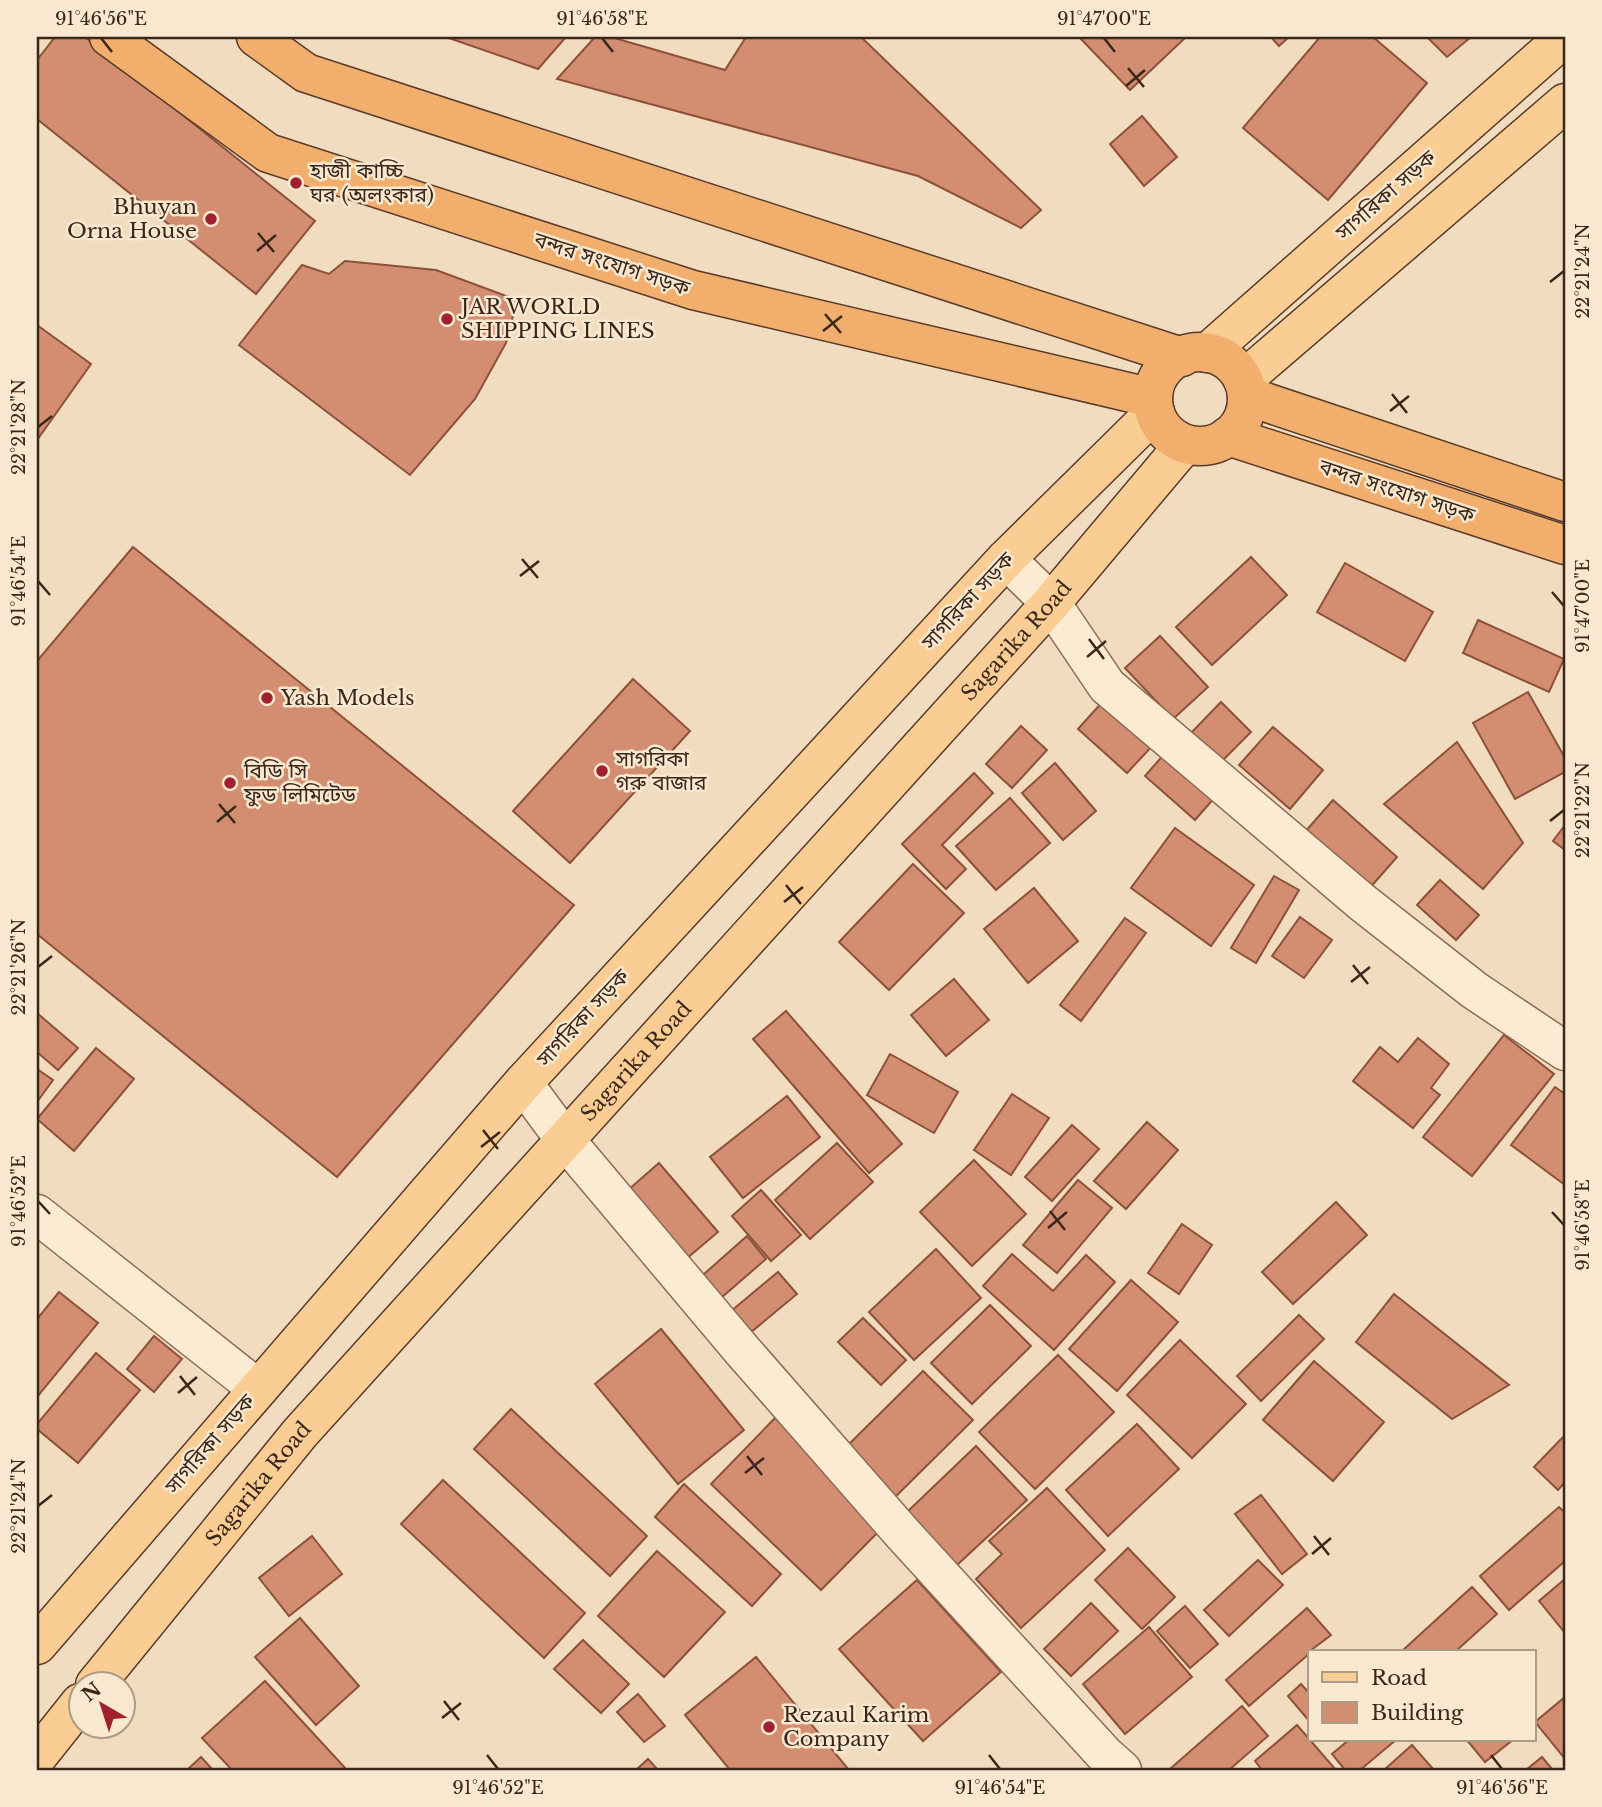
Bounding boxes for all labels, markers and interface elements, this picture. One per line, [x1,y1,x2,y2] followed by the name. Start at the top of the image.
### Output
[55,8,147,30] text: 91°46'56"E
[556,8,648,30] text: 91°46'58"E
[1057,8,1151,30] text: 91°47'00"E
[1330,144,1442,246] street label: সাগরিকা সড়ক
[309,158,434,208] place label: হাজী কাচ্চি ঘর (অলংকার)
[288,175,304,191] marker: হাজী কাচ্চি ঘর (অলংকার)
[67,194,197,244] place label: Bhuyan Orna House
[203,211,219,227] marker: Bhuyan Orna House
[1572,223,1594,319] text: 22°21'24"N
[530,226,694,302] street label: বন্দর সংযোগ সড়ক
[458,294,655,344] place label: JAR WORLD SHIPPING LINES
[439,311,455,327] marker: JAR WORLD SHIPPING LINES
[8,379,30,475] text: 22°21'28"N
[1315,453,1479,529] street label: বন্দর সংযোগ সড়ক
[8,536,30,626] text: 91°46'54"E
[916,546,1020,656] street label: সাগরিকা সড়ক
[1572,559,1594,653] text: 91°47'00"E
[956,575,1077,706] street label: Sagarika Road
[280,685,415,711] place label: Yash Models
[259,690,275,706] marker: Yash Models
[615,746,707,796] place label: সাগরিকা গরু বাজার
[243,758,357,808] place label: বিডি সি ফুড লিমিটেড
[1572,762,1594,858] text: 22°21'22"N
[594,763,610,779] marker: সাগরিকা গরু বাজার
[222,775,238,791] marker: বিডি সি ফুড লিমিটেড
[8,919,30,1015] text: 22°21'26"N
[531,963,635,1073] street label: সাগরিকা সড়ক
[575,996,697,1127] street label: Sagarika Road
[8,1155,30,1247] text: 91°46'52"E
[1572,1179,1594,1271] text: 91°46'58"E
[159,1388,261,1500] street label: সাগরিকা সড়ক
[200,1416,317,1552] street label: Sagarika Road
[8,1458,30,1554] text: 22°21'24"N
[1308,1650,1536,1741] legend
[1371,1665,1427,1691] text: Road
[66,1671,136,1741] north arrow
[77,1678,106,1707] text: N
[1371,1700,1464,1726] text: Building
[783,1702,930,1752] place label: Rezaul Karim Company
[761,1719,777,1735] marker: Rezaul Karim Company
[452,1777,544,1799] text: 91°46'52"E
[955,1777,1045,1799] text: 91°46'54"E
[1456,1777,1548,1799] text: 91°46'56"E

